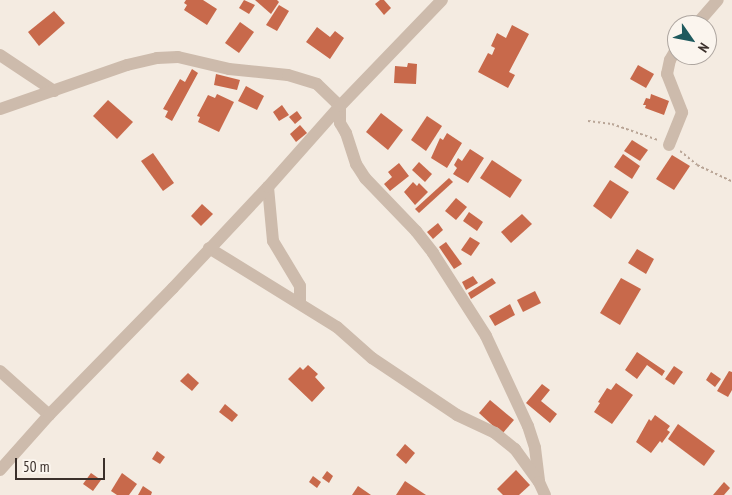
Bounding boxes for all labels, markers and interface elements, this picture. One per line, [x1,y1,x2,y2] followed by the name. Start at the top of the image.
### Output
[667,15,717,65] north arrow
[694,40,713,56] text: N
[18,448,108,480] scale bar
[23,457,49,476] text: 50 m

